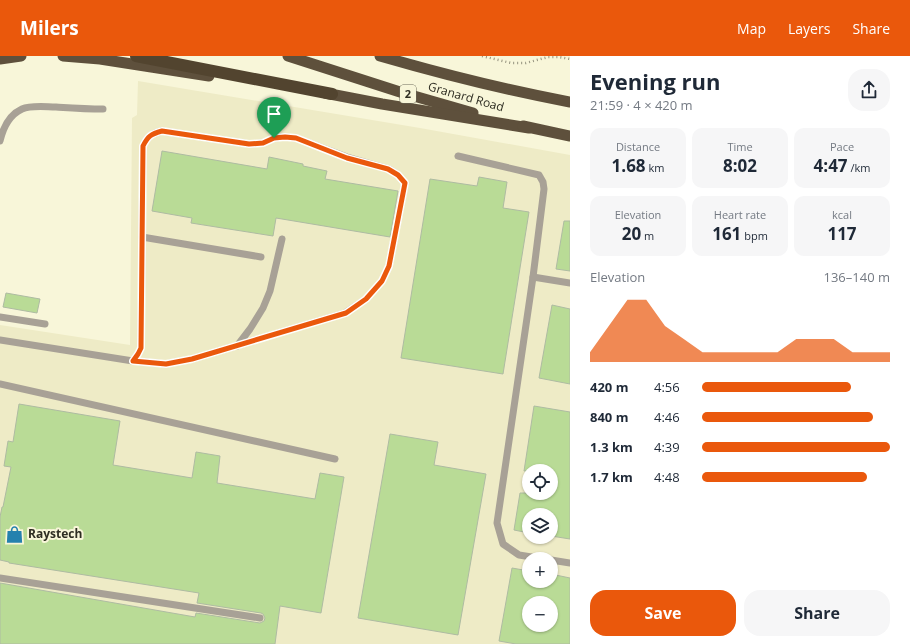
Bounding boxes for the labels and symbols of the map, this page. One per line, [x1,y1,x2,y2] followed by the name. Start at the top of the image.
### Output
[426,78,506,115] street label: Granard Road
[400,85,416,103] road number: 2
[257,97,291,138] pin
[5,524,25,544] shop icon: Raystech
[28,525,82,542] place label: Raystech

